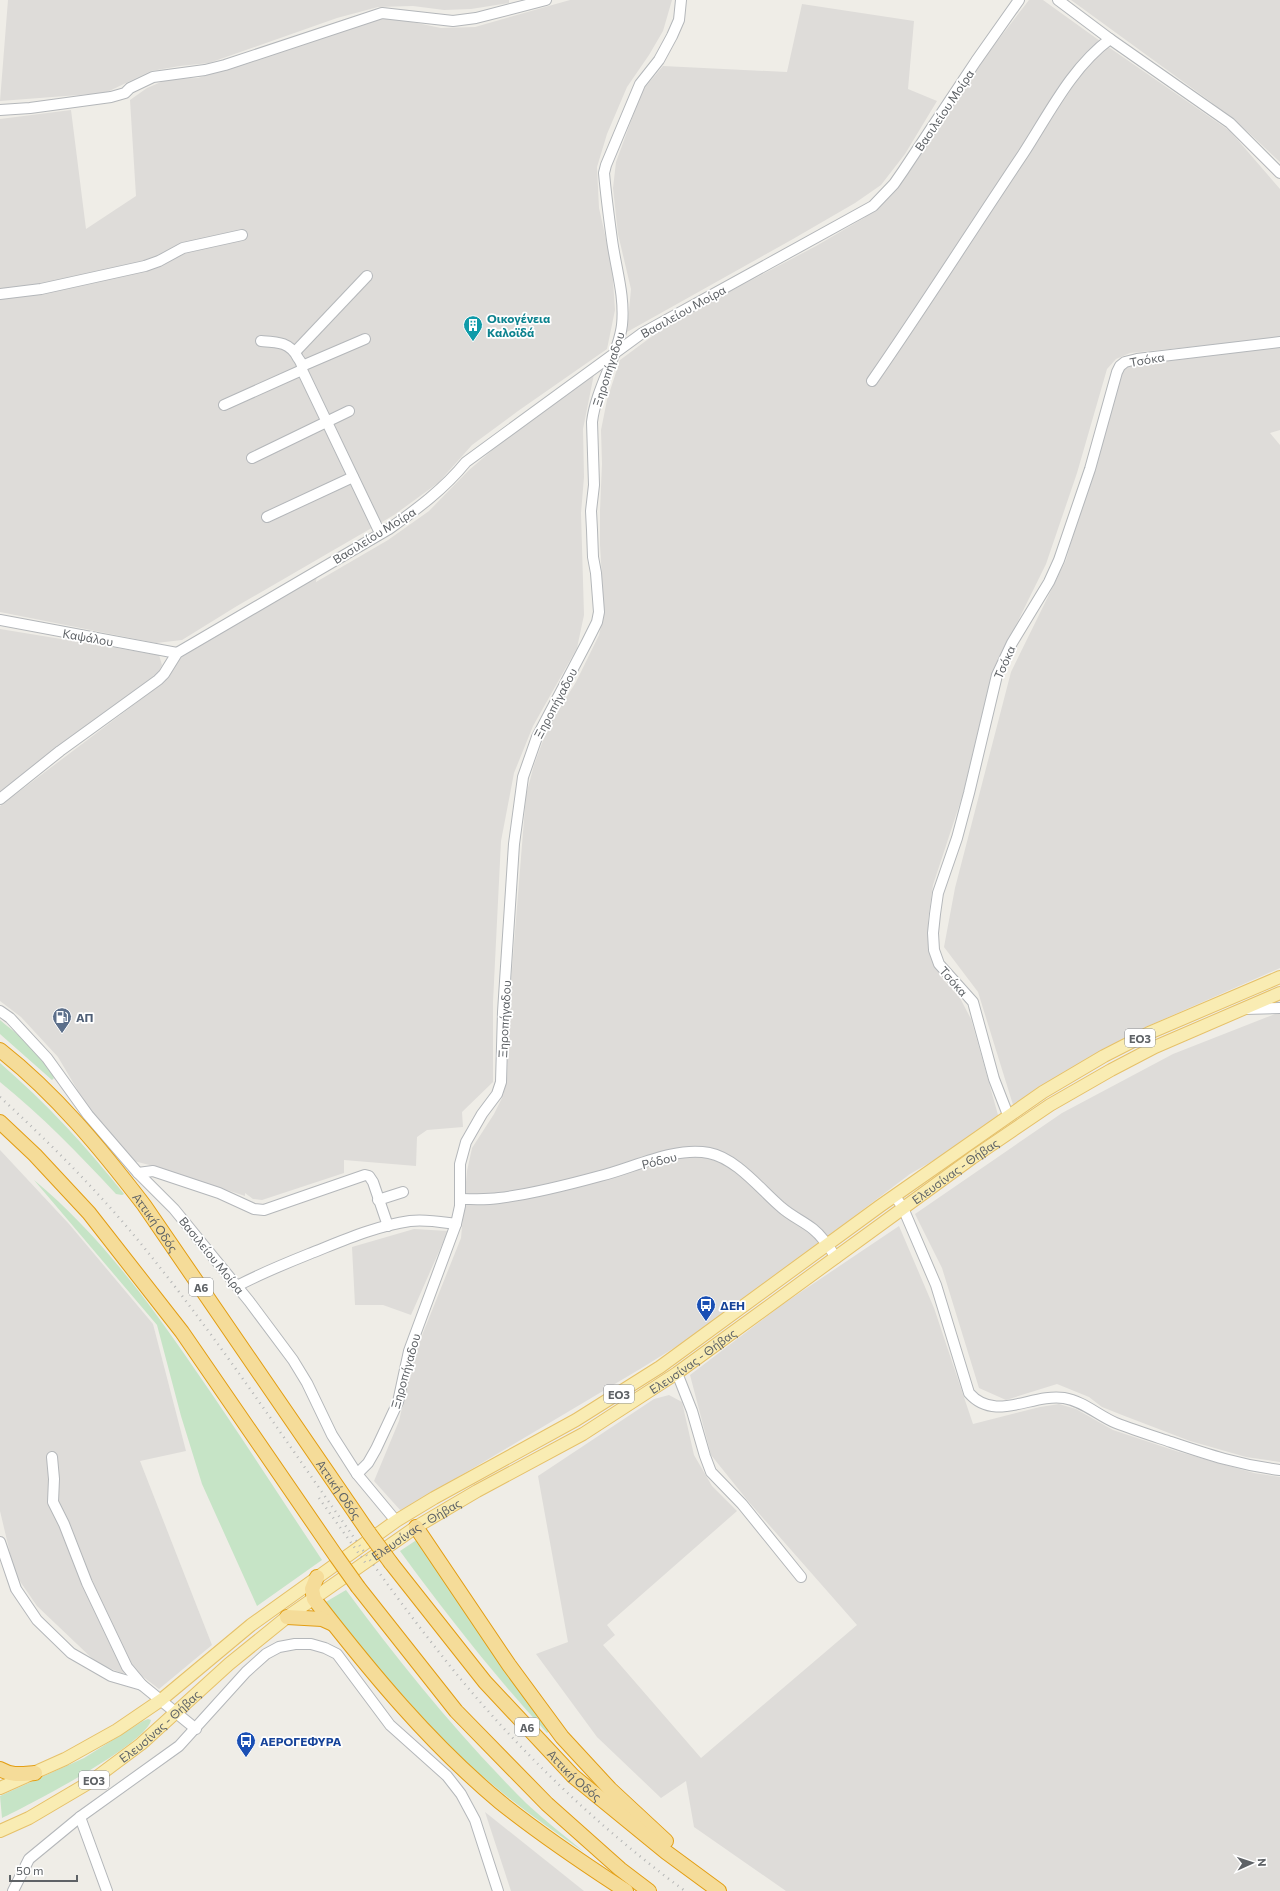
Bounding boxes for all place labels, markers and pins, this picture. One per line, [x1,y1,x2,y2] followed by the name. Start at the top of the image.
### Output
[487,311,550,339] place label: Οικογένεια Καλοϊδά
[462,314,484,342] building icon: Οικογένεια Καλοϊδά
[51,1006,73,1034] fuel station icon: ΑΠ
[76,1010,94,1024] place label: ΑΠ
[695,1294,717,1322] bus stop icon: ΔΕΗ
[720,1298,745,1312] place label: ΔΕΗ
[235,1730,257,1758] bus stop icon: ΑΕΡΟΓΕΦΥΡΑ
[260,1734,342,1748] place label: ΑΕΡΟΓΕΦΥΡΑ

